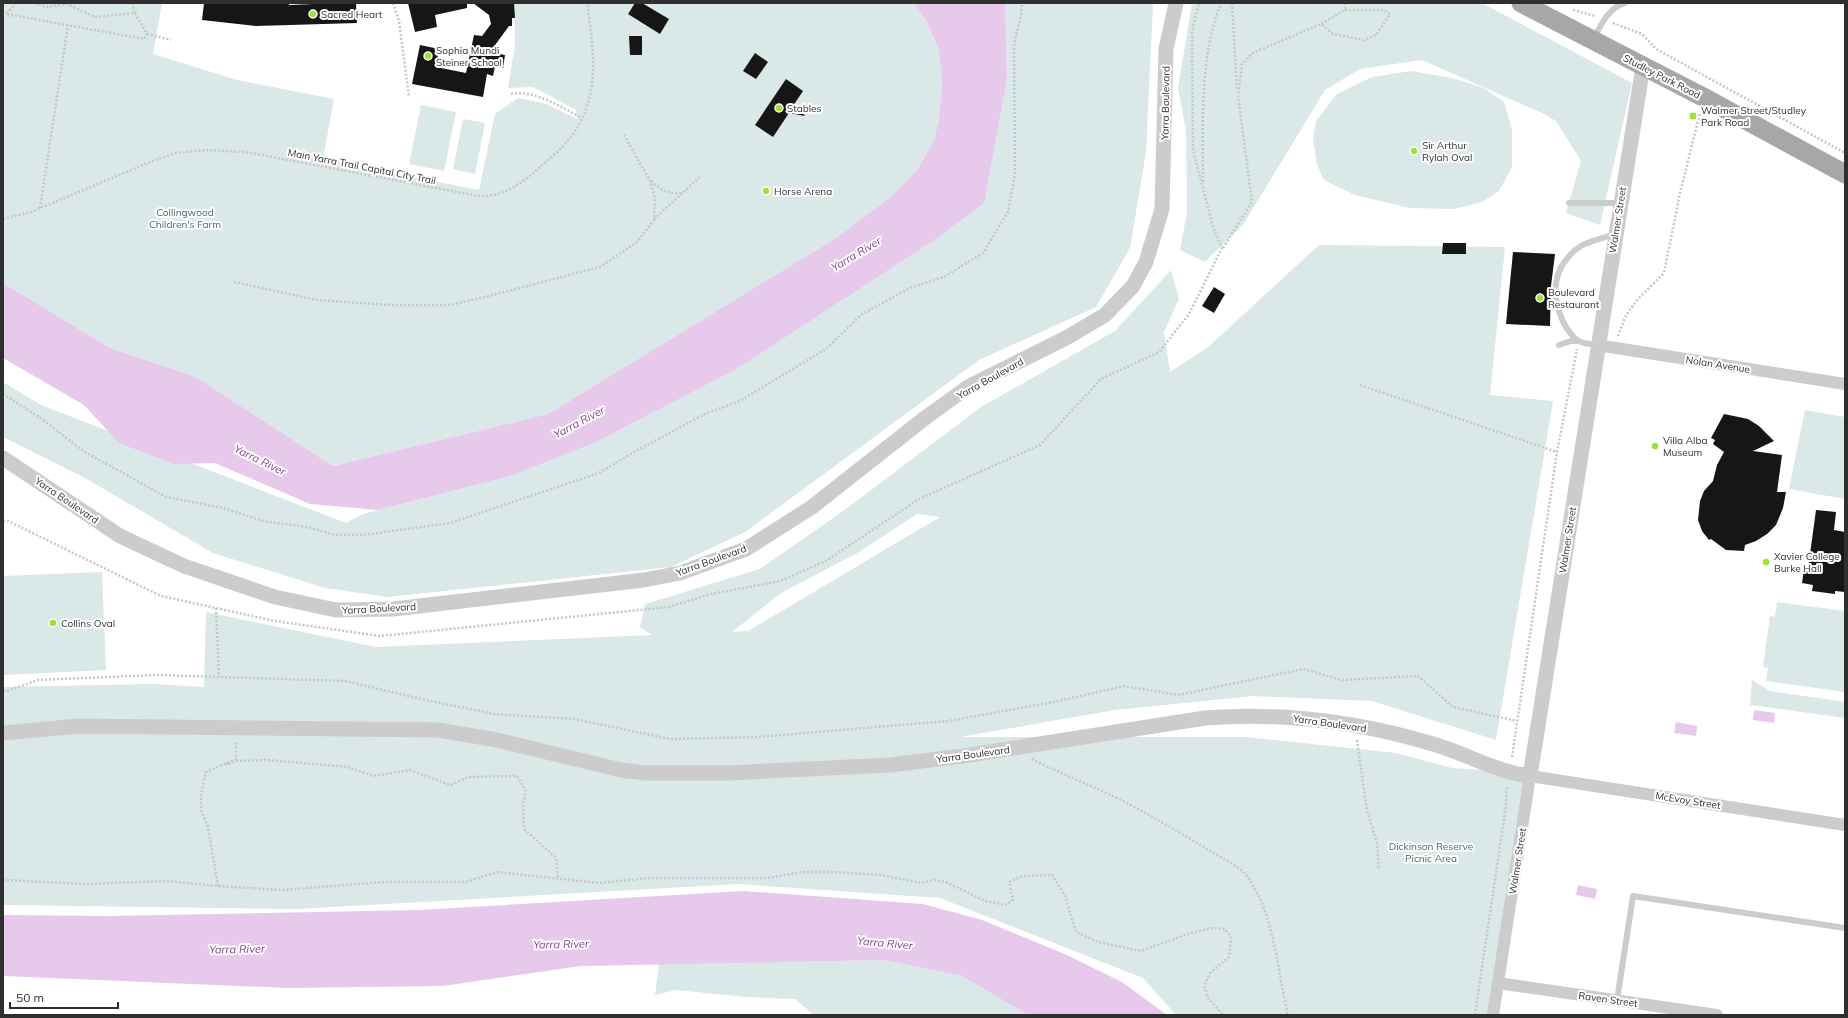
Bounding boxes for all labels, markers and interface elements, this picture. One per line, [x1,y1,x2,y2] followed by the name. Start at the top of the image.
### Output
[321,8,383,21] place label: Sacred Heart
[308,9,318,19] marker: Sacred Heart
[436,44,502,69] place label: Sophia Mundi Steiner School
[423,51,433,61] marker: Sophia Mundi Steiner School
[1621,51,1703,102] street label: Studley Park Road
[1158,66,1173,141] street label: Yarra Boulevard
[787,102,822,115] place label: Stables
[774,103,784,113] marker: Stables
[1701,104,1807,129] place label: Walmer Street/Studley Park Road
[1688,111,1698,121] marker: Walmer Street/Studley Park Road
[1422,139,1472,164] place label: Sir Arthur Rylah Oval
[287,146,437,187] street label: Main Yarra Trail Capital City Trail
[1409,146,1419,156] marker: Sir Arthur Rylah Oval
[774,185,832,198] place label: Horse Arena
[1606,185,1629,254] street label: Walmer Street
[761,186,771,196] marker: Horse Arena
[149,206,221,231] park label: Collingwood Children's Farm
[828,233,884,274] water label: Yarra River
[1548,286,1600,311] place label: Boulevard Restaurant
[1535,293,1545,303] marker: Boulevard Restaurant
[1685,353,1751,376] street label: Nolan Avenue
[954,355,1026,403] street label: Yarra Boulevard
[551,402,608,441] water label: Yarra River
[1663,434,1707,459] place label: Villa Alba Museum
[232,441,289,479] water label: Yarra River
[1650,441,1660,451] marker: Villa Alba Museum
[32,474,101,526] street label: Yarra Boulevard
[1556,505,1579,574] street label: Walmer Street
[673,542,748,580] street label: Yarra Boulevard
[1774,550,1840,575] place label: Xavier College Burke Hall
[1761,557,1771,567] marker: Xavier College Burke Hall
[341,600,416,617] street label: Yarra Boulevard
[61,617,115,630] place label: Collins Oval
[48,618,58,628] marker: Collins Oval
[1291,712,1367,735] street label: Yarra Boulevard
[935,743,1011,766] street label: Yarra Boulevard
[1654,789,1722,812] street label: McEvoy Street
[1506,826,1529,895] street label: Walmer Street
[1389,840,1473,865] park label: Dickinson Reserve Picnic Area
[857,934,914,952] water label: Yarra River
[533,936,590,951] water label: Yarra River
[209,941,266,956] water label: Yarra River
[10,984,118,1010] scale bar
[1577,989,1639,1010] street label: Raven Street
[16,990,44,1005] text: 50 m

